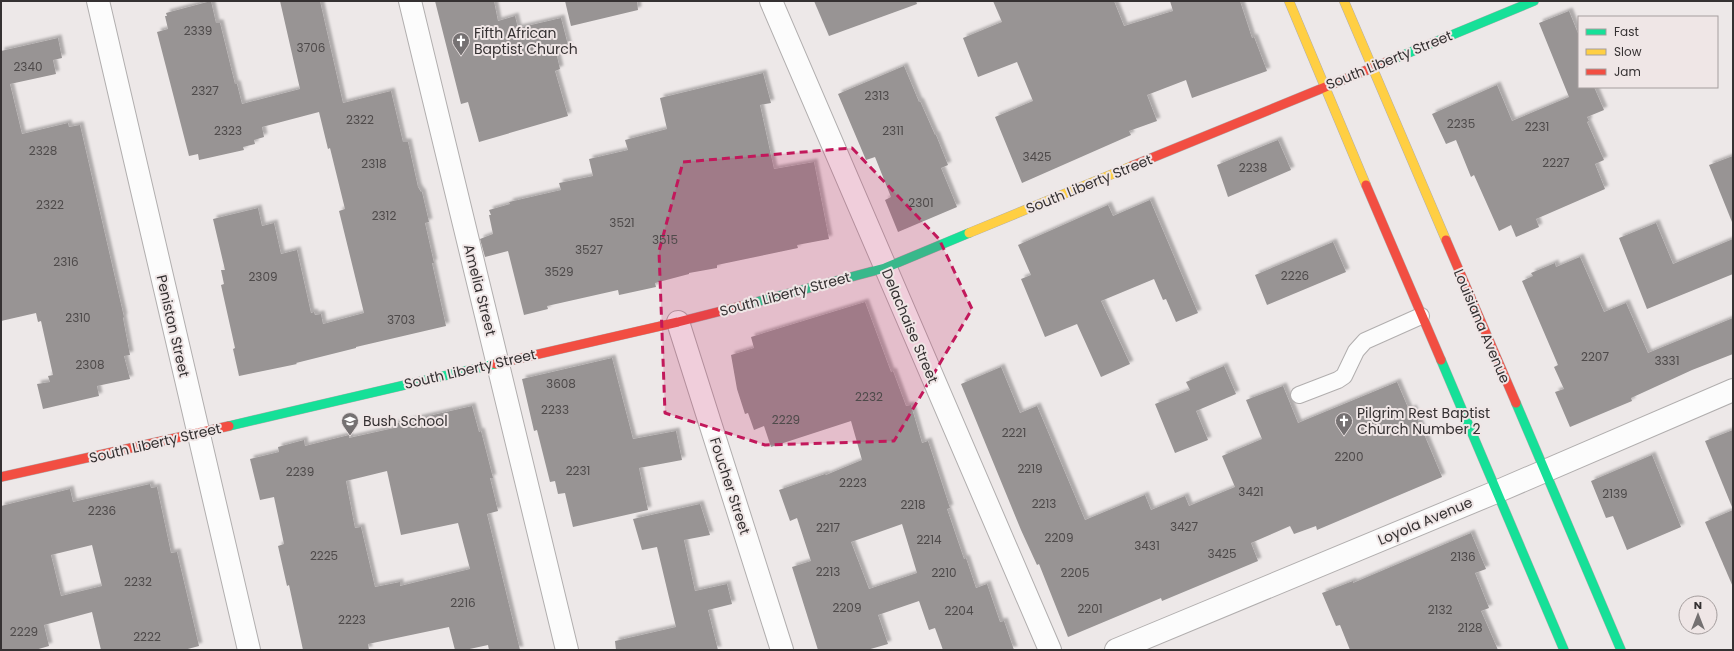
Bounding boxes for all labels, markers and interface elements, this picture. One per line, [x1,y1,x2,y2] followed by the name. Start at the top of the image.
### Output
[1578,16,1718,88] legend
[184,22,212,39] house number: 2339
[474,23,578,59] place label: Fifth African Baptist Church
[1614,23,1639,40] text: Fast
[1323,26,1455,94] street label: South Liberty Street
[451,31,471,56] church icon: Fifth African Baptist Church
[297,39,325,56] house number: 3706
[1614,43,1642,60] text: Slow
[13,58,43,75] house number: 2340
[1614,63,1641,80] text: Jam
[191,82,219,99] house number: 2327
[865,87,889,104] house number: 2313
[346,111,374,128] house number: 2322
[1447,115,1475,132] house number: 2235
[1525,118,1549,135] house number: 2231
[214,122,242,139] house number: 2323
[882,122,904,139] house number: 2311
[29,142,57,159] house number: 2328
[1022,148,1052,165] house number: 3425
[1023,150,1155,218] street label: South Liberty Street
[1542,154,1570,171] house number: 2227
[361,155,387,172] house number: 2318
[1239,159,1267,176] house number: 2238
[908,194,934,211] house number: 2301
[36,196,64,213] house number: 2322
[372,207,396,224] house number: 2312
[609,214,635,231] house number: 3521
[652,231,678,248] house number: 3515
[575,241,603,258] house number: 3527
[459,242,501,338] street label: Amelia Street
[53,253,79,270] house number: 2316
[544,263,574,280] house number: 3529
[877,266,943,386] street label: Delachaise Street
[1449,266,1515,387] street label: Louisiana Avenue
[717,267,853,321] street label: South Liberty Street
[1281,267,1309,284] house number: 2226
[248,268,278,285] house number: 2309
[152,273,194,379] street label: Peniston Street
[65,309,91,326] house number: 2310
[387,311,415,328] house number: 3703
[402,344,538,394] street label: South Liberty Street
[1581,348,1609,365] house number: 2207
[1654,352,1680,369] house number: 3331
[75,356,105,373] house number: 2308
[546,375,576,392] house number: 3608
[855,388,883,405] house number: 2232
[541,401,569,418] house number: 2233
[1357,403,1490,439] place label: Pilgrim Rest Baptist Church Number 2
[340,411,360,436] school or university icon: Bush School
[363,411,448,431] place label: Bush School
[772,411,800,428] house number: 2229
[1334,411,1354,436] church icon: Pilgrim Rest Baptist Church Number 2
[87,418,223,468] street label: South Liberty Street
[1002,424,1026,441] house number: 2221
[705,435,755,537] street label: Foucher Street
[1335,448,1363,465] house number: 2200
[1017,460,1043,477] house number: 2219
[566,462,590,479] house number: 2231
[286,463,314,480] house number: 2239
[839,474,867,491] house number: 2223
[1238,483,1264,500] house number: 3421
[1602,485,1628,502] house number: 2139
[1375,492,1476,550] street label: Loyola Avenue
[1032,495,1056,512] house number: 2213
[900,496,926,513] house number: 2218
[88,502,116,519] house number: 2236
[1170,518,1198,535] house number: 3427
[816,519,841,536] house number: 2217
[1045,529,1073,546] house number: 2209
[916,531,942,548] house number: 2214
[1134,537,1160,554] house number: 3431
[1207,545,1237,562] house number: 3425
[310,547,338,564] house number: 2225
[1450,548,1476,565] house number: 2136
[816,563,840,580] house number: 2213
[931,564,957,581] house number: 2210
[1061,564,1089,581] house number: 2205
[124,573,152,590] house number: 2232
[450,594,476,611] house number: 2216
[1678,595,1718,635] north arrow
[1694,597,1702,613] text: N
[833,599,861,616] house number: 2209
[1077,600,1103,617] house number: 2201
[1428,601,1452,618] house number: 2132
[945,602,974,619] house number: 2204
[338,611,366,628] house number: 2223
[1457,619,1483,636] house number: 2128
[10,623,38,640] house number: 2229
[133,628,161,645] house number: 2222

